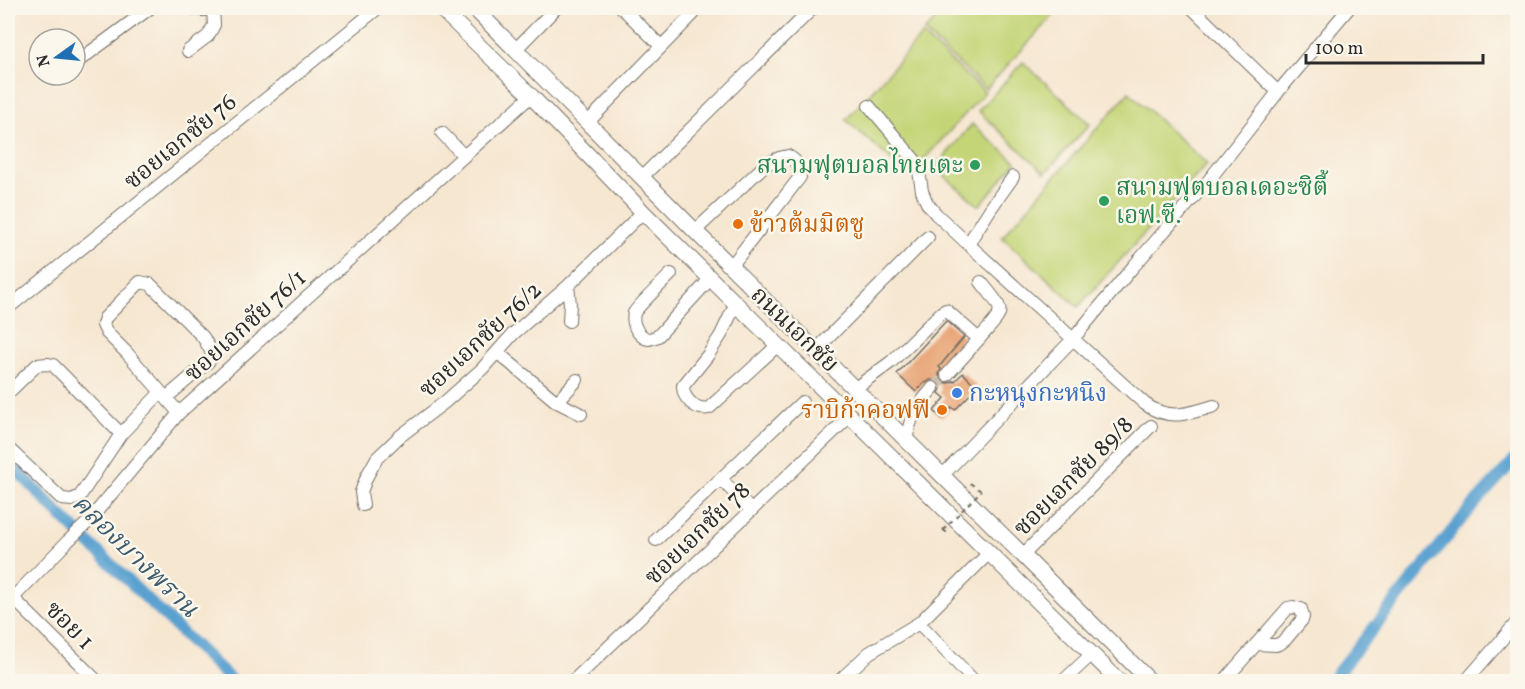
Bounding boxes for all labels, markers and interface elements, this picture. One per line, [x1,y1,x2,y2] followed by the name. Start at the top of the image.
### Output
[27,27,87,87] north arrow
[1306,27,1483,65] scale bar
[1315,37,1364,62] text: 100 m
[32,52,57,69] text: N
[118,86,245,199] street label: ซอยเอกชัย 76
[757,147,963,184] place label: สนามฟุตบอลไทยเตะ
[968,158,982,172] marker: สนามฟุตบอลไทยเตะ
[1116,169,1329,234] place label: สนามฟุตบอลเดอะซิตี้ เอฟ.ซี.
[1097,194,1111,208] marker: สนามฟุตบอลเดอะซิตี้ เอฟ.ซี.
[750,209,864,243] place label: ข้าวต้มมิตซู
[731,217,745,231] marker: ข้าวต้มมิตซู
[178,262,315,391] street label: ซอยเอกชัย 76/1
[412,275,550,406] street label: ซอยเอกชัย 76/2
[742,280,845,381] street label: ถนนเอกชัย
[969,378,1107,412] place label: กะหนุงกะหนิง
[950,386,964,400] marker: กะหนุงกะหนิง
[801,395,930,429] place label: ราบิก้าคอฟฟี
[935,403,949,417] marker: ราบิก้าคอฟฟี
[1007,410,1142,545] street label: ซอยเอกชัย 89/8
[638,475,759,594] street label: ซอยเอกชัย 78
[63,487,207,627] water label: คลองบางพราน
[36,594,101,659] street label: ซอย 1

